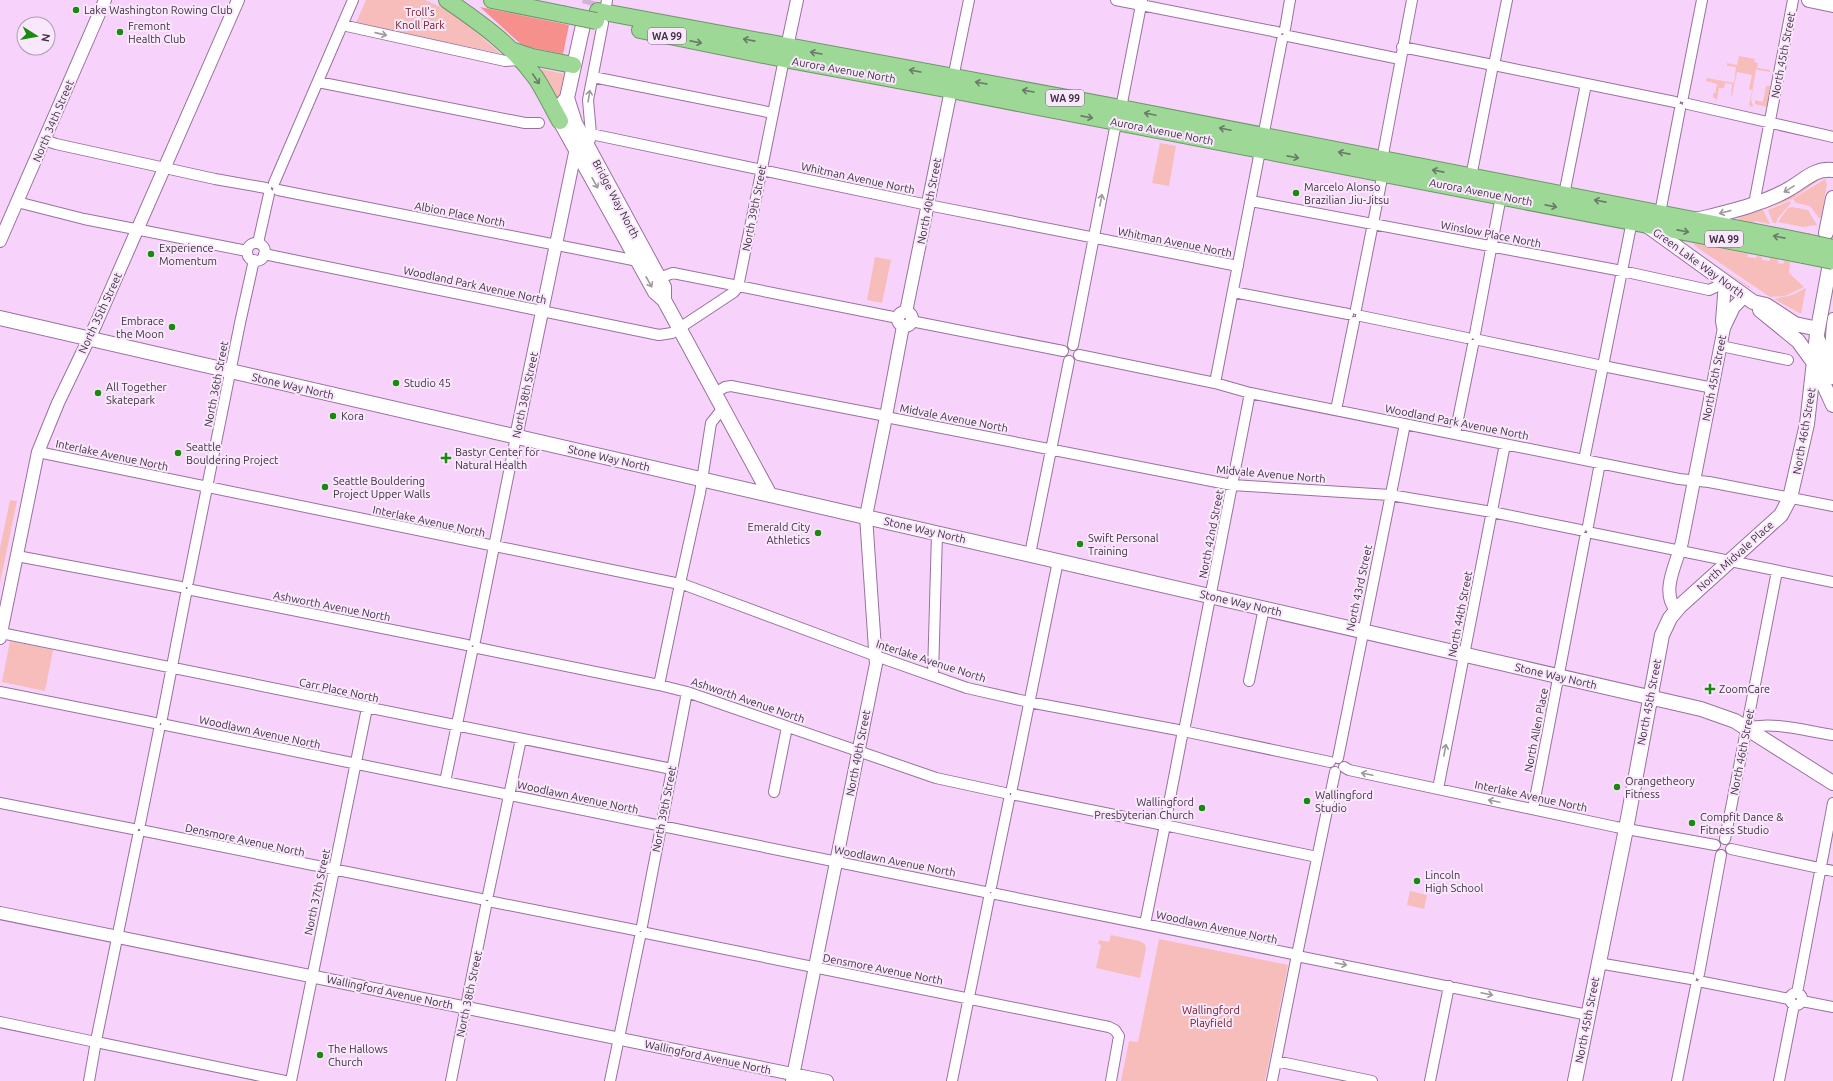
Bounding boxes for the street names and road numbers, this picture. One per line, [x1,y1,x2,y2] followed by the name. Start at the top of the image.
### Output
[1769,10,1797,99] street label: North 45th Street
[648,28,686,44] road number: WA 99
[791,55,897,85] street label: Aurora Avenue North
[30,78,76,164] street label: North 34th Street
[1046,90,1084,106] road number: WA 99
[1109,115,1215,147] street label: Aurora Avenue North
[915,156,943,245] street label: North 40th Street
[590,157,642,241] street label: Bridge Way North
[800,160,916,196] street label: Whitman Avenue North
[740,163,768,252] street label: North 39th Street
[1428,176,1534,208] street label: Aurora Avenue North
[414,199,506,229] street label: Albion Place North
[1440,218,1542,250] street label: Winslow Place North
[1117,225,1233,259] street label: Whitman Avenue North
[1651,226,1747,300] street label: Green Lake Way North
[1705,231,1743,247] road number: WA 99
[402,264,548,306] street label: Woodland Park Avenue North
[76,270,124,355] street label: North 35th Street
[1700,333,1728,422] street label: North 45th Street
[202,339,230,428] street label: North 36th Street
[510,350,540,439] street label: North 38th Street
[251,371,335,401] street label: Stone Way North
[1790,386,1818,475] street label: North 46th Street
[899,402,1009,434] street label: Midvale Avenue North
[1384,402,1530,442] street label: Woodland Park Avenue North
[55,437,169,473] street label: Interlake Avenue North
[567,443,651,473] street label: Stone Way North
[1216,463,1326,485] street label: Midvale Avenue North
[1197,488,1226,579] street label: North 42nd Street
[372,503,486,539] street label: Interlake Avenue North
[883,515,967,545] street label: Stone Way North
[1694,518,1776,594] street label: North Midvale Place
[1344,543,1374,632] street label: North 43rd Street
[1446,569,1474,658] street label: North 44th Street
[1199,588,1283,618] street label: Stone Way North
[272,589,392,623] street label: Ashworth Avenue North
[875,638,987,684] street label: Interlake Avenue North
[1635,657,1663,746] street label: North 45th Street
[1514,661,1598,691] street label: Stone Way North
[690,675,806,725] street label: Ashworth Avenue North
[298,676,380,704] street label: Carr Place North
[1522,687,1550,773] street label: North Allen Place
[1728,707,1756,796] street label: North 46th Street
[844,708,872,797] street label: North 40th Street
[198,713,322,751] street label: Woodlawn Avenue North
[650,764,678,853] street label: North 39th Street
[516,778,640,816] street label: Woodlawn Avenue North
[1474,778,1588,814] street label: Interlake Avenue North
[184,821,306,859] street label: Densmore Avenue North
[833,843,957,879] street label: Woodlawn Avenue North
[302,847,332,936] street label: North 37th Street
[1155,908,1279,946] street label: Woodlawn Avenue North
[454,949,484,1038] street label: North 38th Street
[822,951,944,987] street label: Densmore Avenue North
[326,973,454,1011] street label: Wallingford Avenue North
[1573,975,1601,1064] street label: North 45th Street
[644,1038,772,1076] street label: Wallingford Avenue North

